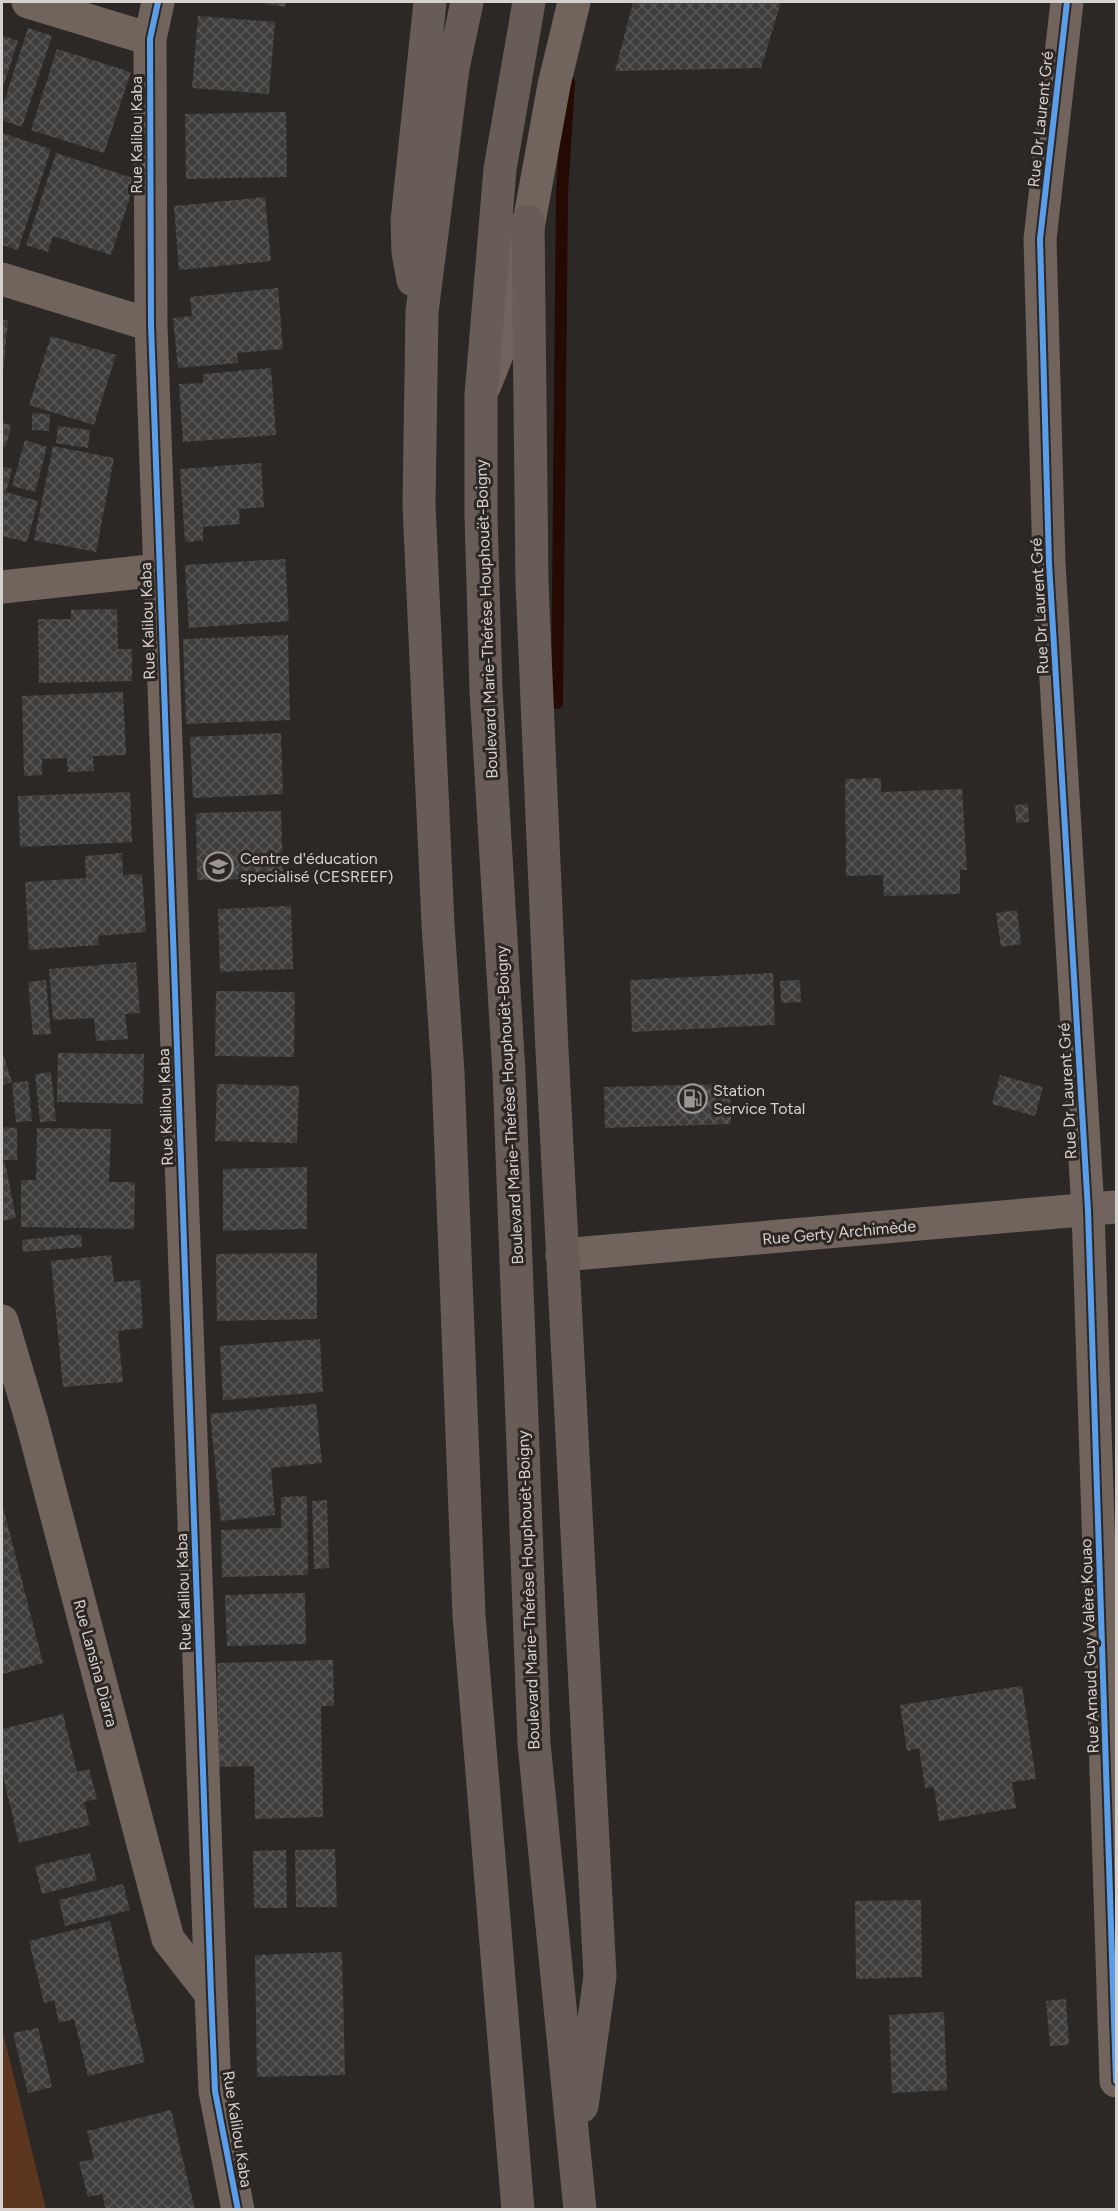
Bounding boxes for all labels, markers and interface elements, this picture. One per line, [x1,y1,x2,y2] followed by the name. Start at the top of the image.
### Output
[1024,50,1057,188] street label: Rue Dr Laurent Gré
[127,76,146,194] street label: Rue Kalilou Kaba
[471,458,502,779] street label: Boulevard Marie-Thérèse Houphouët-Boigny
[1026,537,1053,675] street label: Rue Dr Laurent Gré
[136,562,159,680] street label: Rue Kalilou Kaba
[240,849,393,886] place label: Centre d'éducation specialisé (CESREEF)
[203,851,235,883] school or university icon: Centre d'éducation specialisé (CESREEF)
[492,944,527,1265] street label: Boulevard Marie-Thérèse Houphouët-Boigny
[1054,1022,1081,1160] street label: Rue Dr Laurent Gré
[154,1048,177,1166] street label: Rue Kalilou Kaba
[713,1081,805,1118] place label: Station Service Total
[676,1083,708,1115] fuel station icon: Station Service Total
[761,1216,917,1249] street label: Rue Gerty Archimède
[513,1429,544,1750] street label: Boulevard Marie-Thérèse Houphouët-Boigny
[172,1533,195,1651] street label: Rue Kalilou Kaba
[1076,1538,1103,1754] street label: Rue Arnaud Guy Valère Kouao
[69,1597,122,1729] street label: Rue Lansina Diarra
[219,2069,256,2189] street label: Rue Kalilou Kaba

